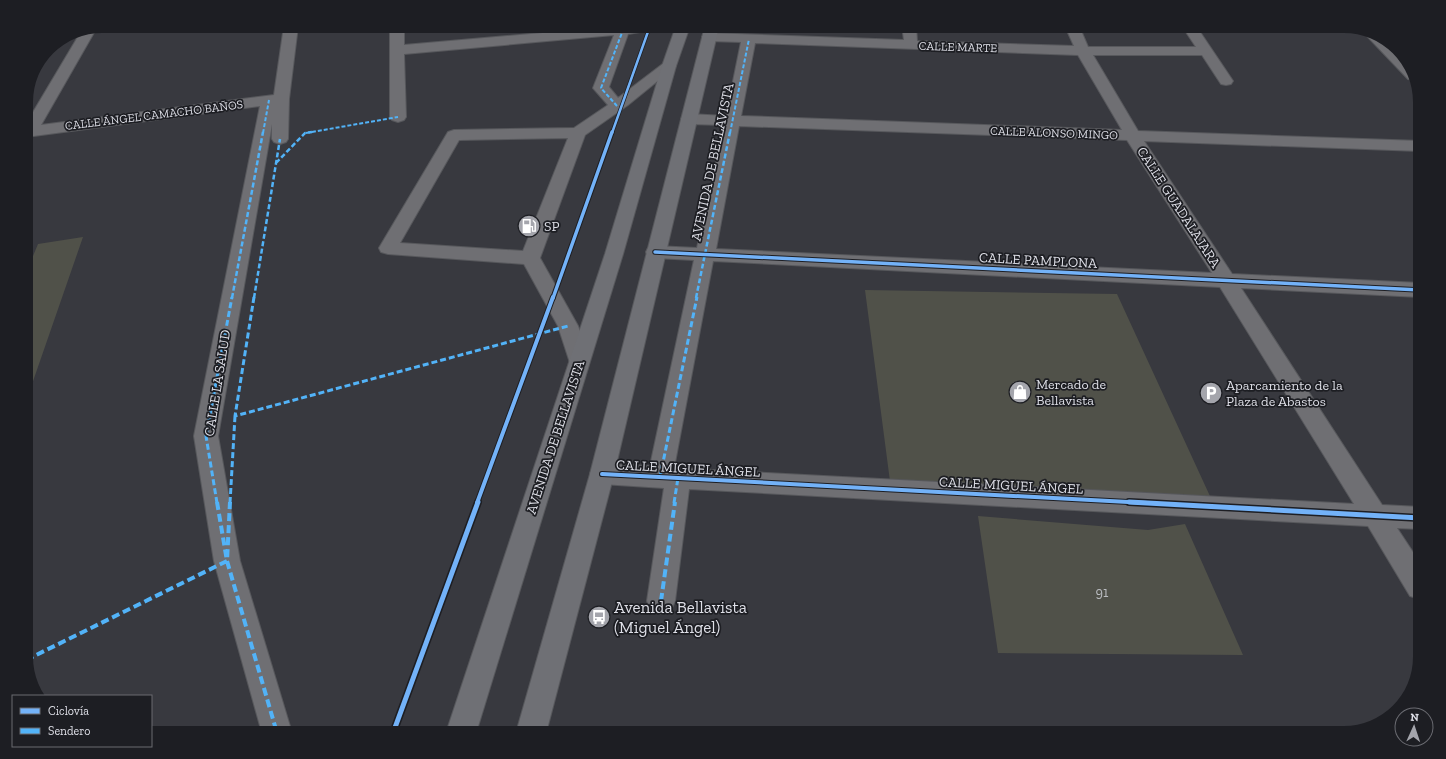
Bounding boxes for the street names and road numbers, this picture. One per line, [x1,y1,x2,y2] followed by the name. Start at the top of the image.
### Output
[918,39,998,55] street label: CALLE MARTE
[687,81,738,242] street label: AVENIDA DE BELLAVISTA
[64,96,244,133] street label: CALLE ÁNGEL CAMACHO BAÑOS
[990,124,1118,142] street label: CALLE ALONSO MINGO
[1133,144,1225,272] street label: CALLE GUADALAJARA
[978,249,1098,272] street label: CALLE PAMPLONA
[201,328,234,438] street label: CALLE LA SALUD
[523,357,589,516] street label: AVENIDA DE BELLAVISTA
[615,456,761,481] street label: CALLE MIGUEL ÁNGEL
[938,473,1084,498] street label: CALLE MIGUEL ÁNGEL

